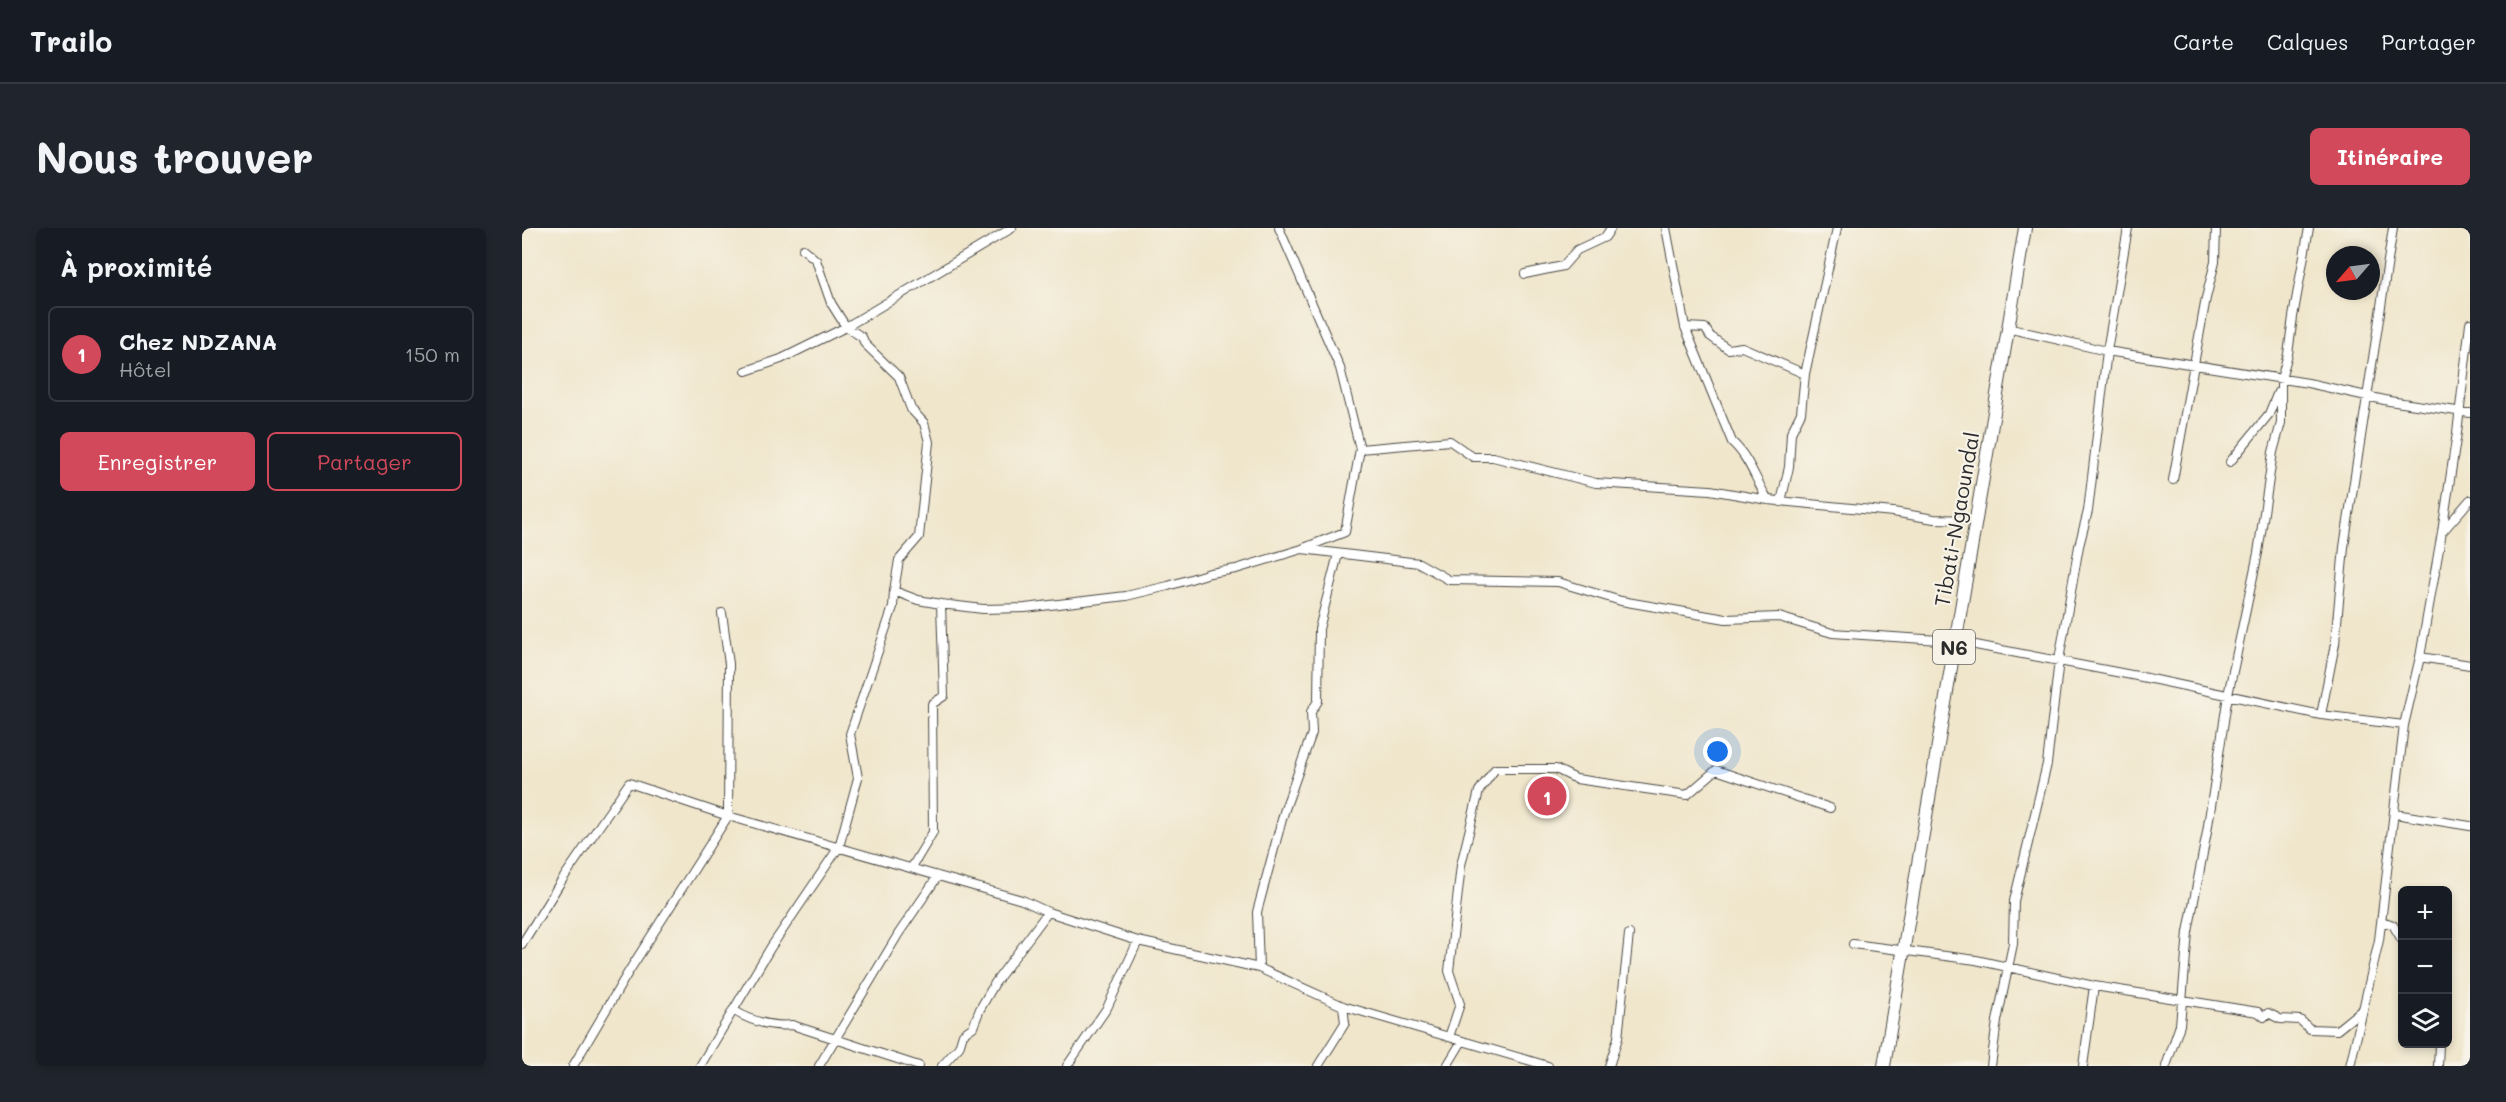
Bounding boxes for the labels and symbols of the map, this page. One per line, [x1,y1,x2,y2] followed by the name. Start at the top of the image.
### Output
[2326,246,2380,300] north arrow
[1927,429,1985,609] street label: Tibati-Ngaoundal
[1933,630,1975,664] road number: N6
[1703,737,1732,766] your location
[1528,774,1566,818] pin: 1

